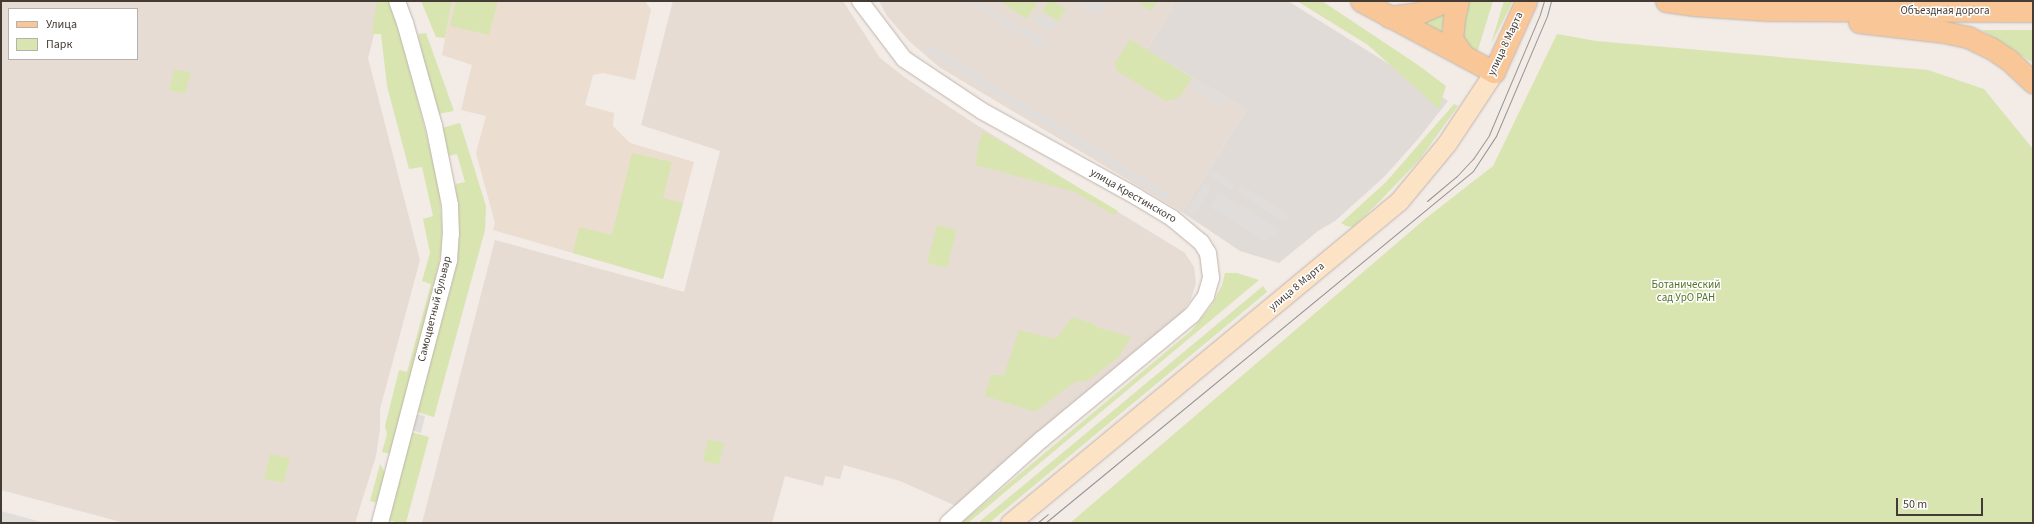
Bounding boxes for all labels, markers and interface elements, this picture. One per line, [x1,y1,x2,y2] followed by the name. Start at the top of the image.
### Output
[1901,4,1989,18] street label: Объездная дорога
[8,8,138,60] legend
[1486,10,1526,78] street label: улица 8 Марта
[46,16,77,33] text: Улица
[46,36,72,53] text: Парк
[1087,166,1179,226] street label: улица Крестинского
[415,255,455,363] street label: Самоцветный бульвар
[1267,260,1327,314] street label: улица 8 Марта
[1652,279,1720,305] park label: Ботанический сад УрО РАН
[1898,490,1985,516] scale bar
[1903,496,1927,513] text: 50 m

